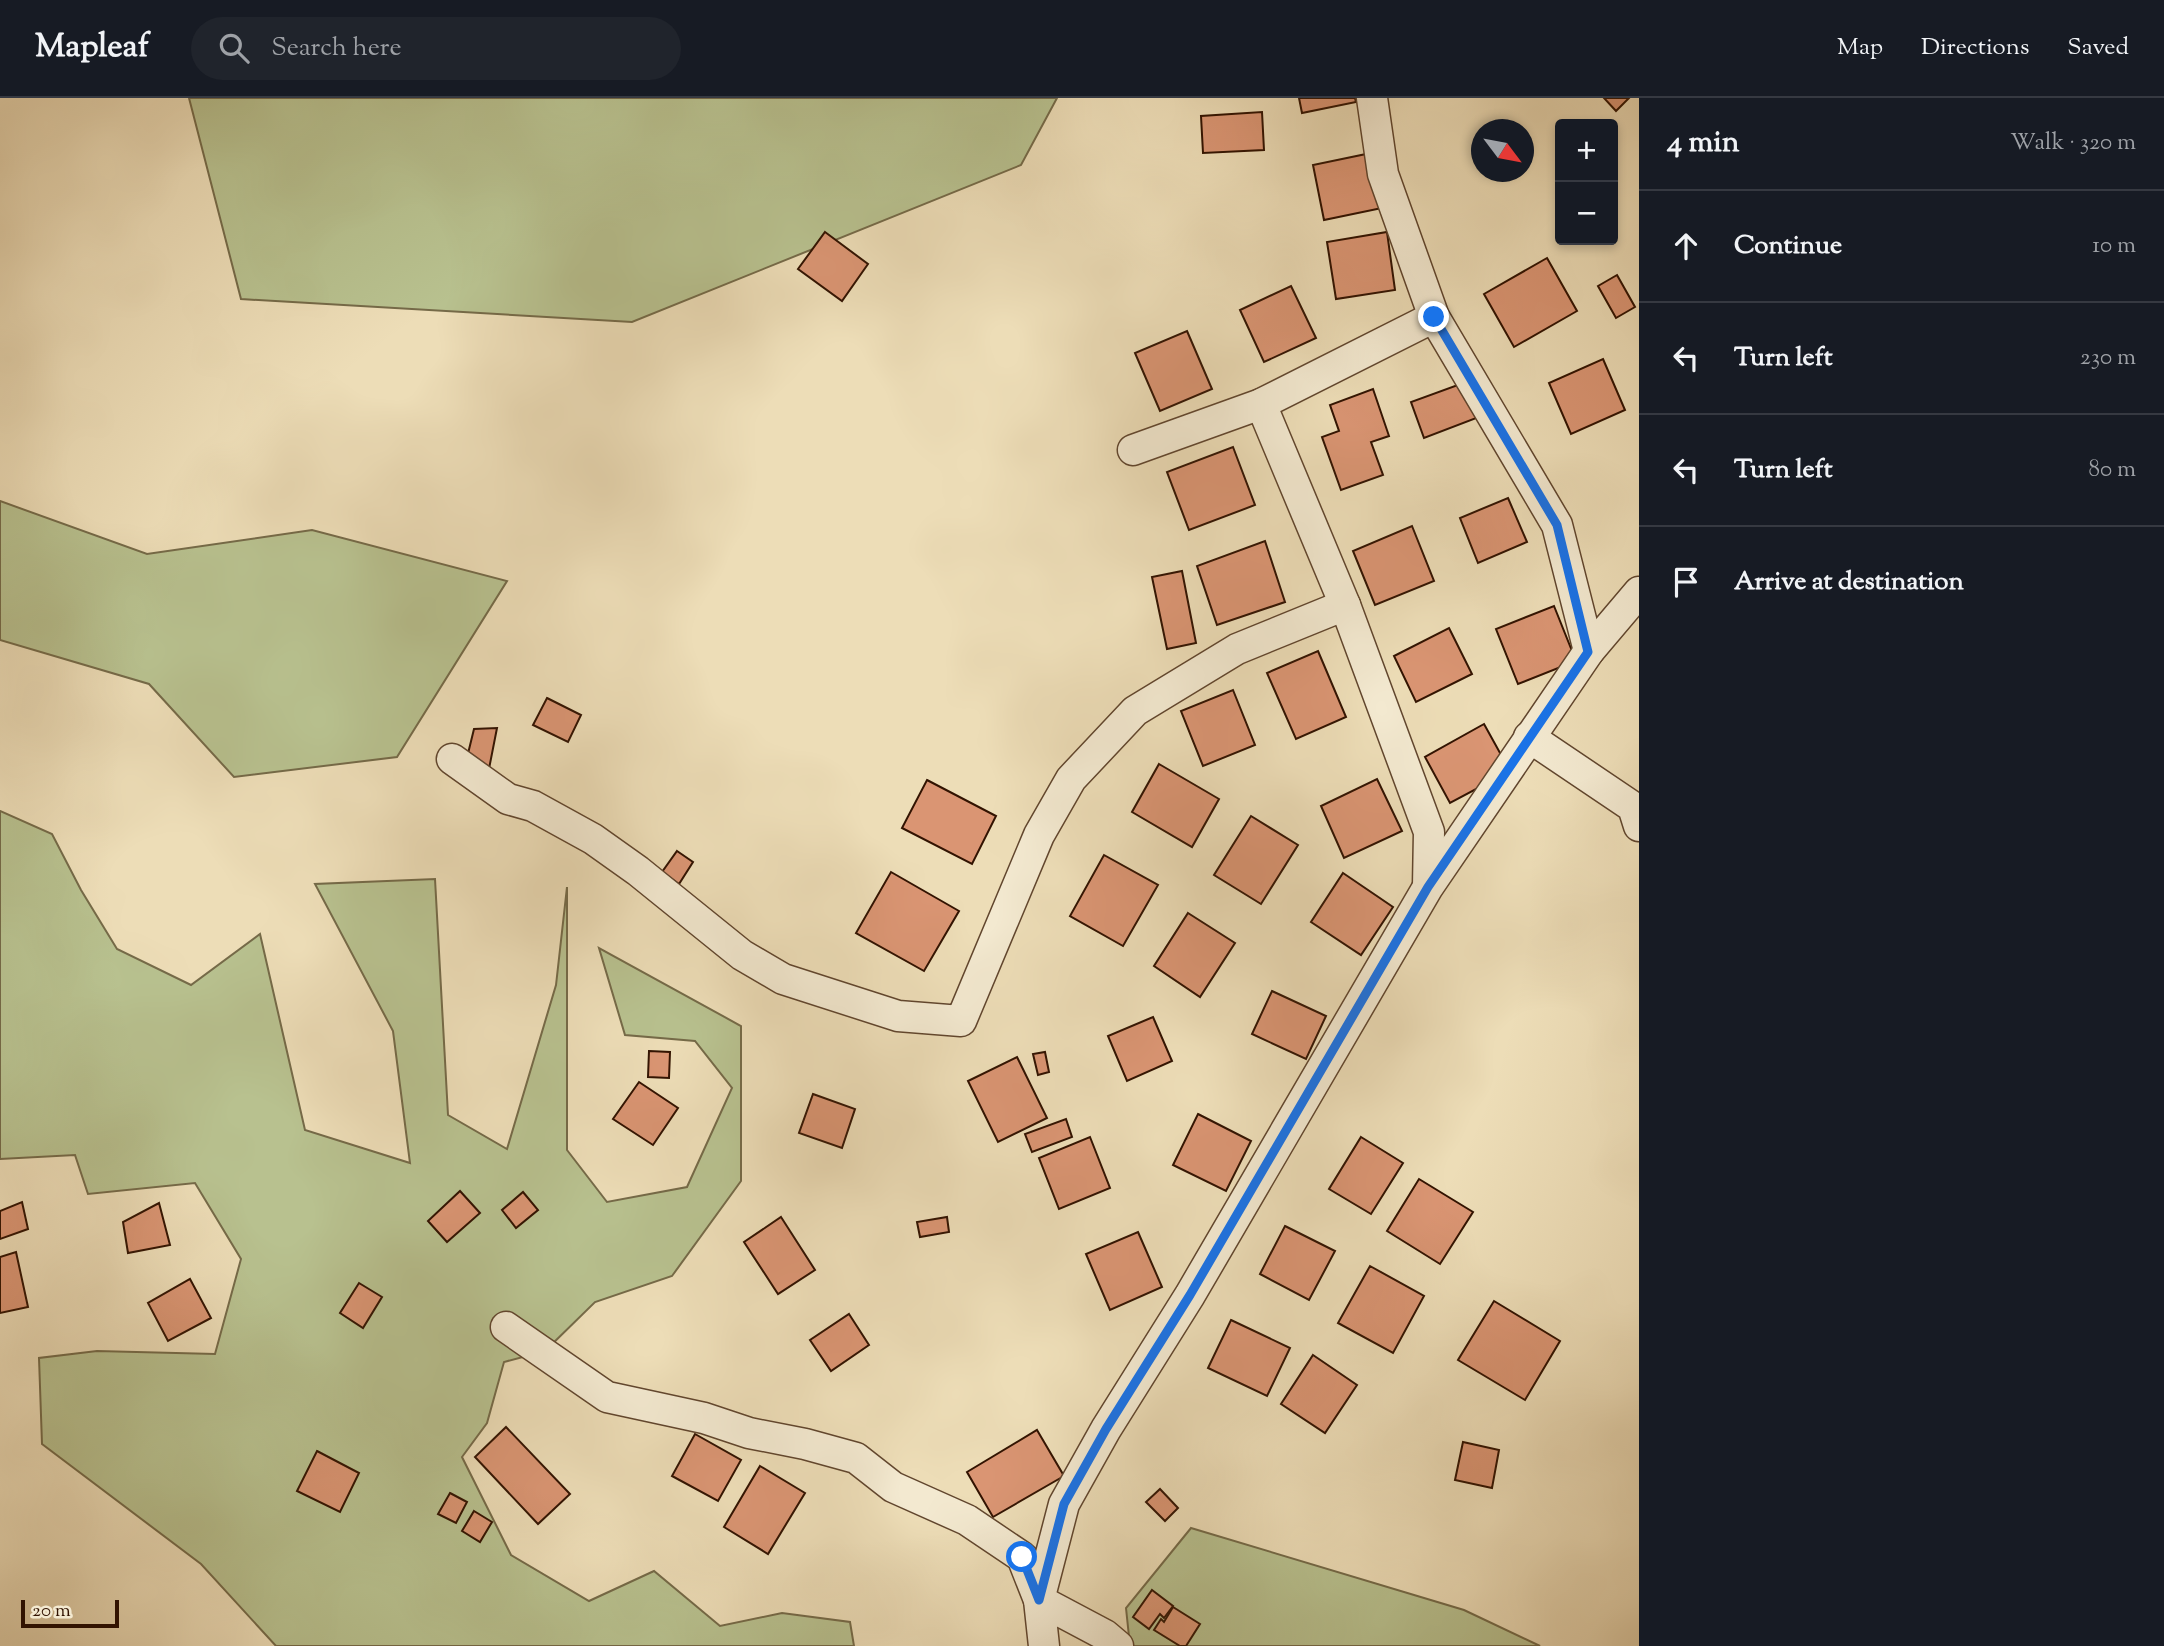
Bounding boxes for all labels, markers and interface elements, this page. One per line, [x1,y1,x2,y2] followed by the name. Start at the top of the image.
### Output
[191,17,681,80] search box
[35,24,149,72] text: Mapleaf
[215,29,253,67] icon: search
[271,30,402,67] text: Search here
[1837,31,1883,65] text: Map
[1921,31,2029,65] text: Directions
[2067,31,2129,65] text: Saved
[1471,119,1534,182] north arrow
[1555,119,1618,245] map controls
[1555,119,1618,182] button: +
[1667,122,1740,165] text: 4 min
[2010,127,2136,160] text: Walk · 320 m
[1555,182,1618,245] button: −
[1667,227,1705,265] icon: ahead
[1734,228,1842,265] text: Continue
[2092,230,2136,263] text: 10 m
[1418,301,1449,332] route end
[1667,339,1705,377] icon: left
[1734,340,1833,377] text: Turn left
[2080,342,2136,375] text: 230 m
[1667,451,1705,489] icon: left
[1734,452,1833,489] text: Turn left
[2088,454,2136,487] text: 80 m
[1667,563,1705,601] icon: arrive
[1734,564,1964,601] text: Arrive at destination
[1006,1541,1037,1572] route start
[21,1597,119,1629] scale bar
[32,1598,71,1625] text: 20 m

